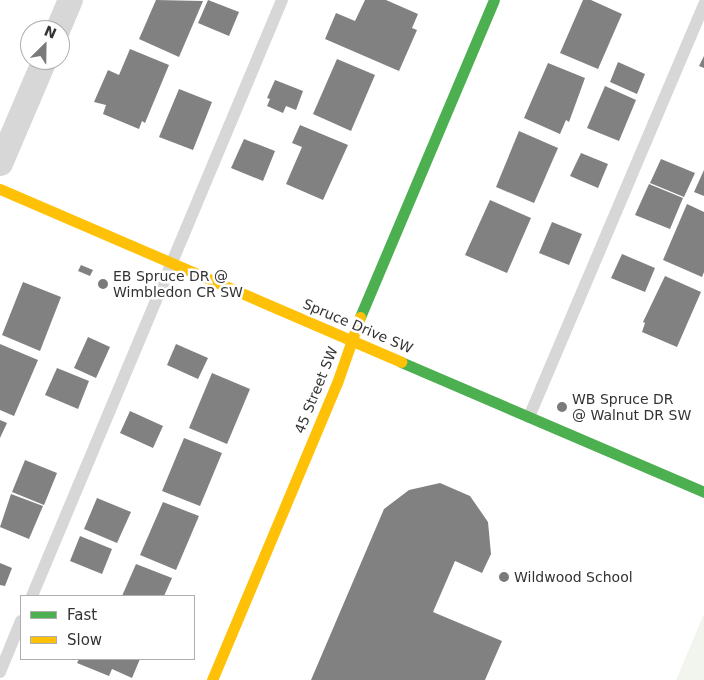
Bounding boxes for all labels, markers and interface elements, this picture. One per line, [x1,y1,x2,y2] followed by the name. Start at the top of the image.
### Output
[20,20,70,70] north arrow
[42,22,59,42] text: N
[113,268,243,300] place label: EB Spruce DR @ Wimbledon CR SW
[97,278,109,290] marker: EB Spruce DR @ Wimbledon CR SW
[301,295,415,357] street label: Spruce Drive SW
[291,344,341,436] street label: 45 Street SW
[572,391,691,424] place label: WB Spruce DR @ Walnut DR SW
[556,401,568,413] marker: WB Spruce DR @ Walnut DR SW
[514,569,633,585] place label: Wildwood School
[498,571,510,583] marker: Wildwood School
[20,595,195,660] legend
[67,606,97,624] text: Fast
[67,631,102,649] text: Slow

